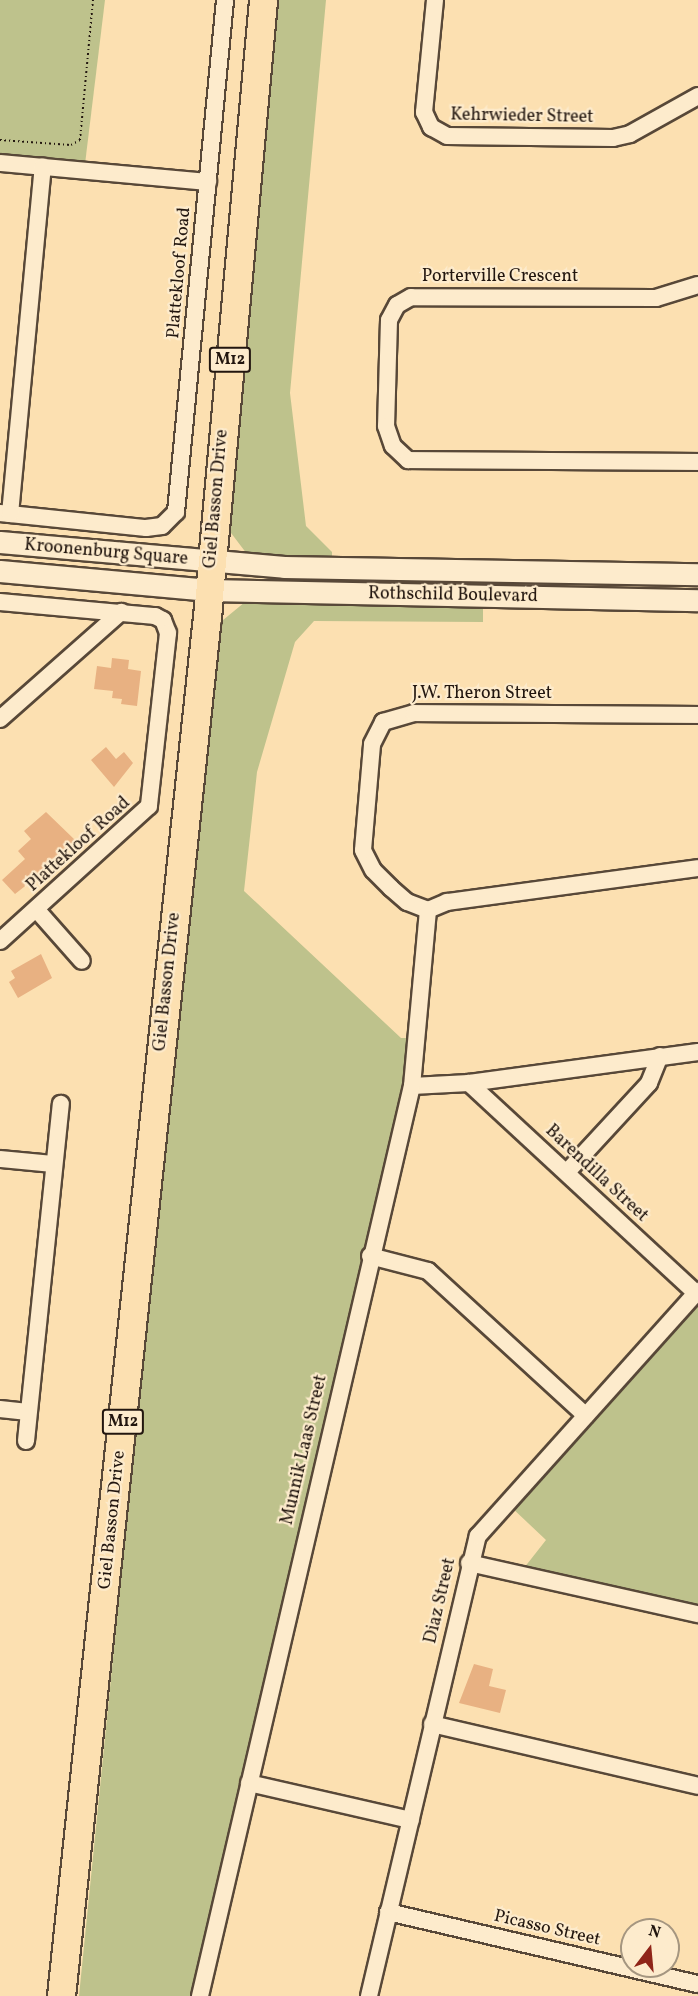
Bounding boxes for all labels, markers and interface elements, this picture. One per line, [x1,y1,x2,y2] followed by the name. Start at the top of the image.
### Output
[450,105,594,129] street label: Kehrwieder Street
[164,207,196,339] street label: Plattekloof Road
[422,266,578,288] street label: Porterville Crescent
[208,347,252,373] road number: M12
[200,429,234,569] street label: Giel Basson Drive
[23,535,189,571] street label: Kroonenburg Square
[368,584,538,608] street label: Rothschild Boulevard
[412,683,552,705] street label: J.W. Theron Street
[23,793,135,897] street label: Plattekloof Road
[150,911,186,1053] street label: Giel Basson Drive
[540,1121,652,1227] street label: Barendilla Street
[277,1373,333,1527] street label: Munnik Laas Street
[100,1409,146,1435] road number: M12
[95,1449,131,1591] street label: Giel Basson Drive
[421,1556,461,1646] street label: Diaz Street
[492,1906,602,1952] street label: Picasso Street
[620,1918,680,1978] north arrow
[646,1920,663,1945] text: N

